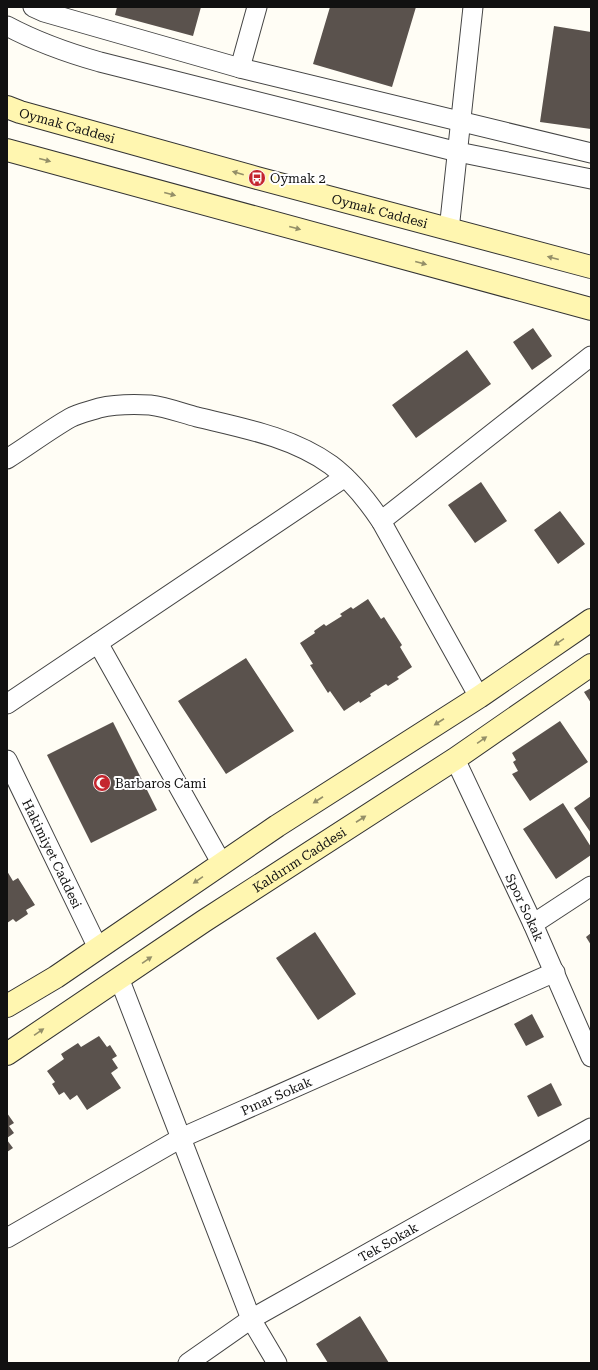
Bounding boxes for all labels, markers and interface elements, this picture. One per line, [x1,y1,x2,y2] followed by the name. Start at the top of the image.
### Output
[17,105,117,146] street label: Oymak Caddesi
[39,157,51,163] one-way arrow
[247,168,267,188] bus stop icon: Oymak 2
[232,170,244,176] one-way arrow
[270,171,326,186] place label: Oymak 2
[164,191,176,197] one-way arrow
[330,191,429,231] street label: Oymak Caddesi
[289,226,302,232] one-way arrow
[547,255,559,261] one-way arrow
[415,260,427,266] one-way arrow
[554,638,564,646] one-way arrow
[433,719,445,726] one-way arrow
[476,736,487,744] one-way arrow
[92,773,112,793] mosque icon: Barbaros Cami
[115,776,206,791] place label: Barbaros Cami
[313,796,323,804] one-way arrow
[19,797,85,911] street label: Hakimiyet Caddesi
[355,816,367,823] one-way arrow
[250,824,349,896] street label: Kaldırım Caddesi
[502,871,547,944] street label: Spor Sokak
[193,876,203,884] one-way arrow
[141,956,153,963] one-way arrow
[34,1028,45,1036] one-way arrow
[239,1074,314,1118] street label: Pınar Sokak
[356,1220,421,1265] street label: Tek Sokak

